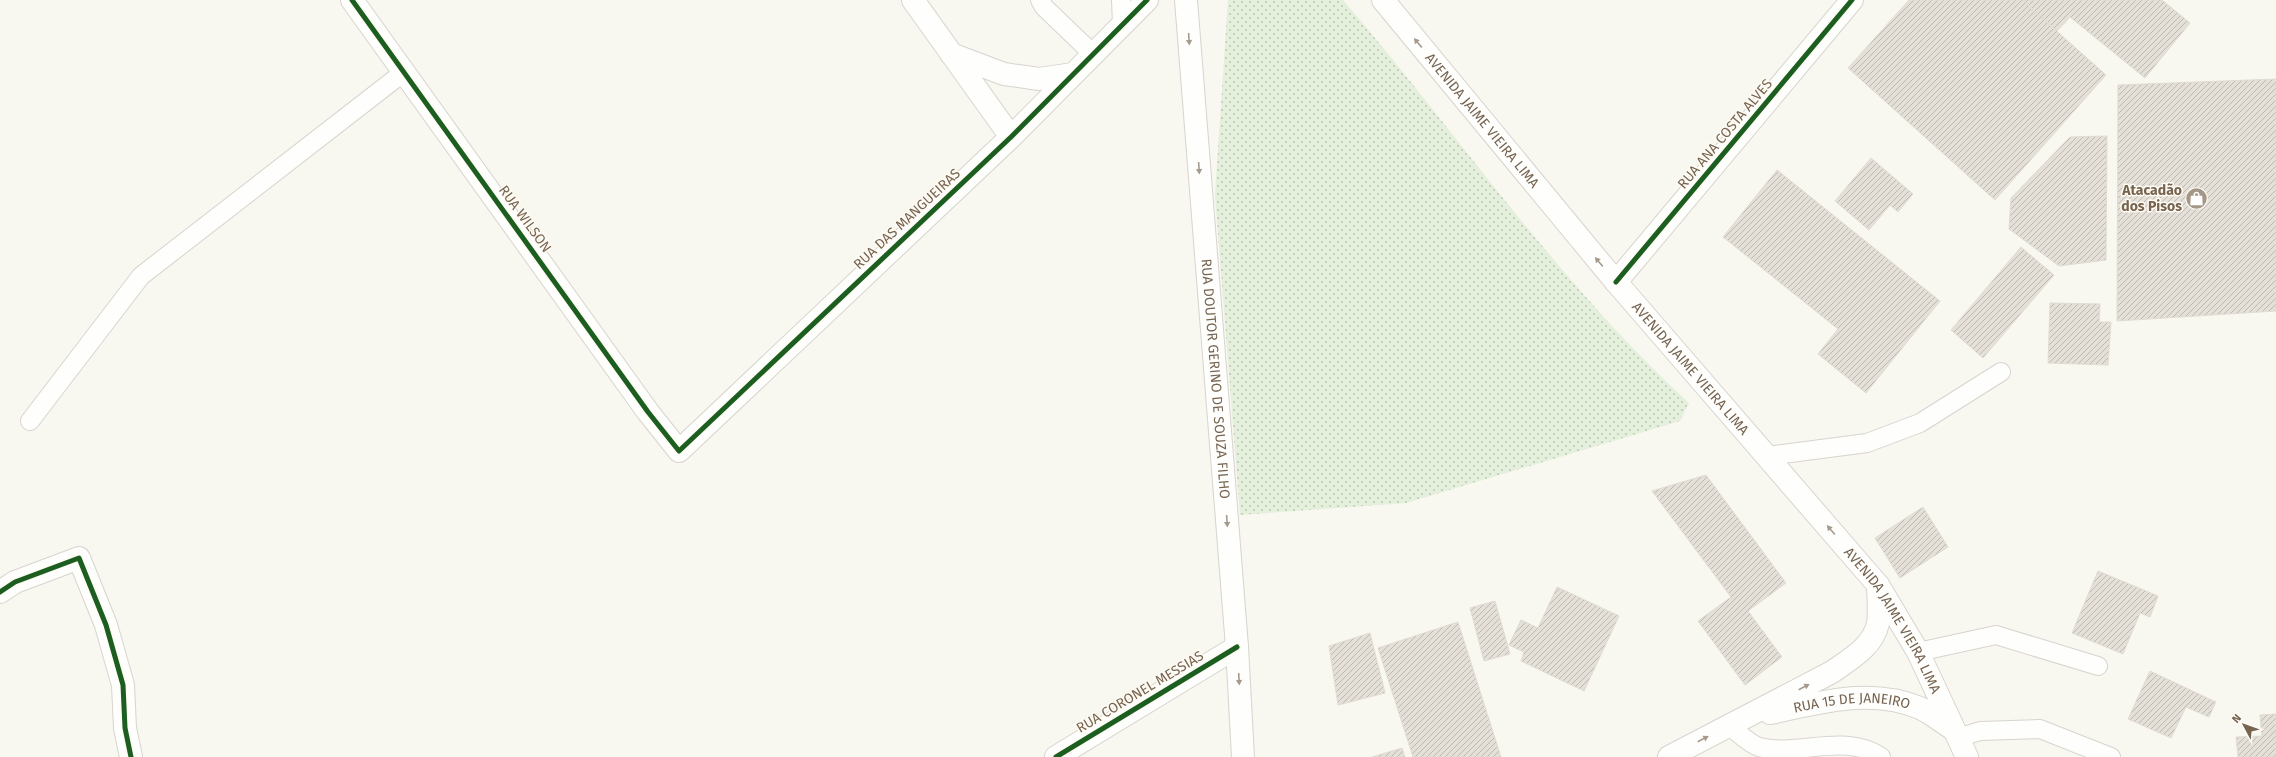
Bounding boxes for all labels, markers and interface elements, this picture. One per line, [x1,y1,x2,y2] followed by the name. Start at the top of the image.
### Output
[1186,33,1193,45] one-way arrow
[1414,38,1423,48] one-way arrow
[1422,49,1543,191] street label: AVENIDA JAIME VIEIRA LIMA
[1674,75,1776,192] street label: RUA ANA COSTA ALVES
[1196,162,1203,175] one-way arrow
[850,165,964,273] street label: RUA DAS MANGUEIRAS
[495,182,555,256] street label: RUA WILSON
[2121,182,2182,215] place label: Atacadão dos Pisos
[2184,185,2210,211] shop icon: Atacadão dos Pisos
[1595,257,1604,267] one-way arrow
[1198,258,1234,500] street label: RUA DOUTOR GERINO DE SOUZA FILHO
[1629,299,1753,438] street label: AVENIDA JAIME VIEIRA LIMA
[1224,515,1230,527] one-way arrow
[1826,525,1835,535] one-way arrow
[1841,544,1945,696] street label: AVENIDA JAIME VIEIRA LIMA
[1073,647,1207,737] street label: RUA CORONEL MESSIAS
[1235,673,1242,685] one-way arrow
[1798,684,1809,690] one-way arrow
[1792,689,1912,716] street label: RUA 15 DE JANEIRO
[2224,705,2264,745] north arrow
[2230,712,2244,726] text: N
[1698,736,1709,742] one-way arrow

